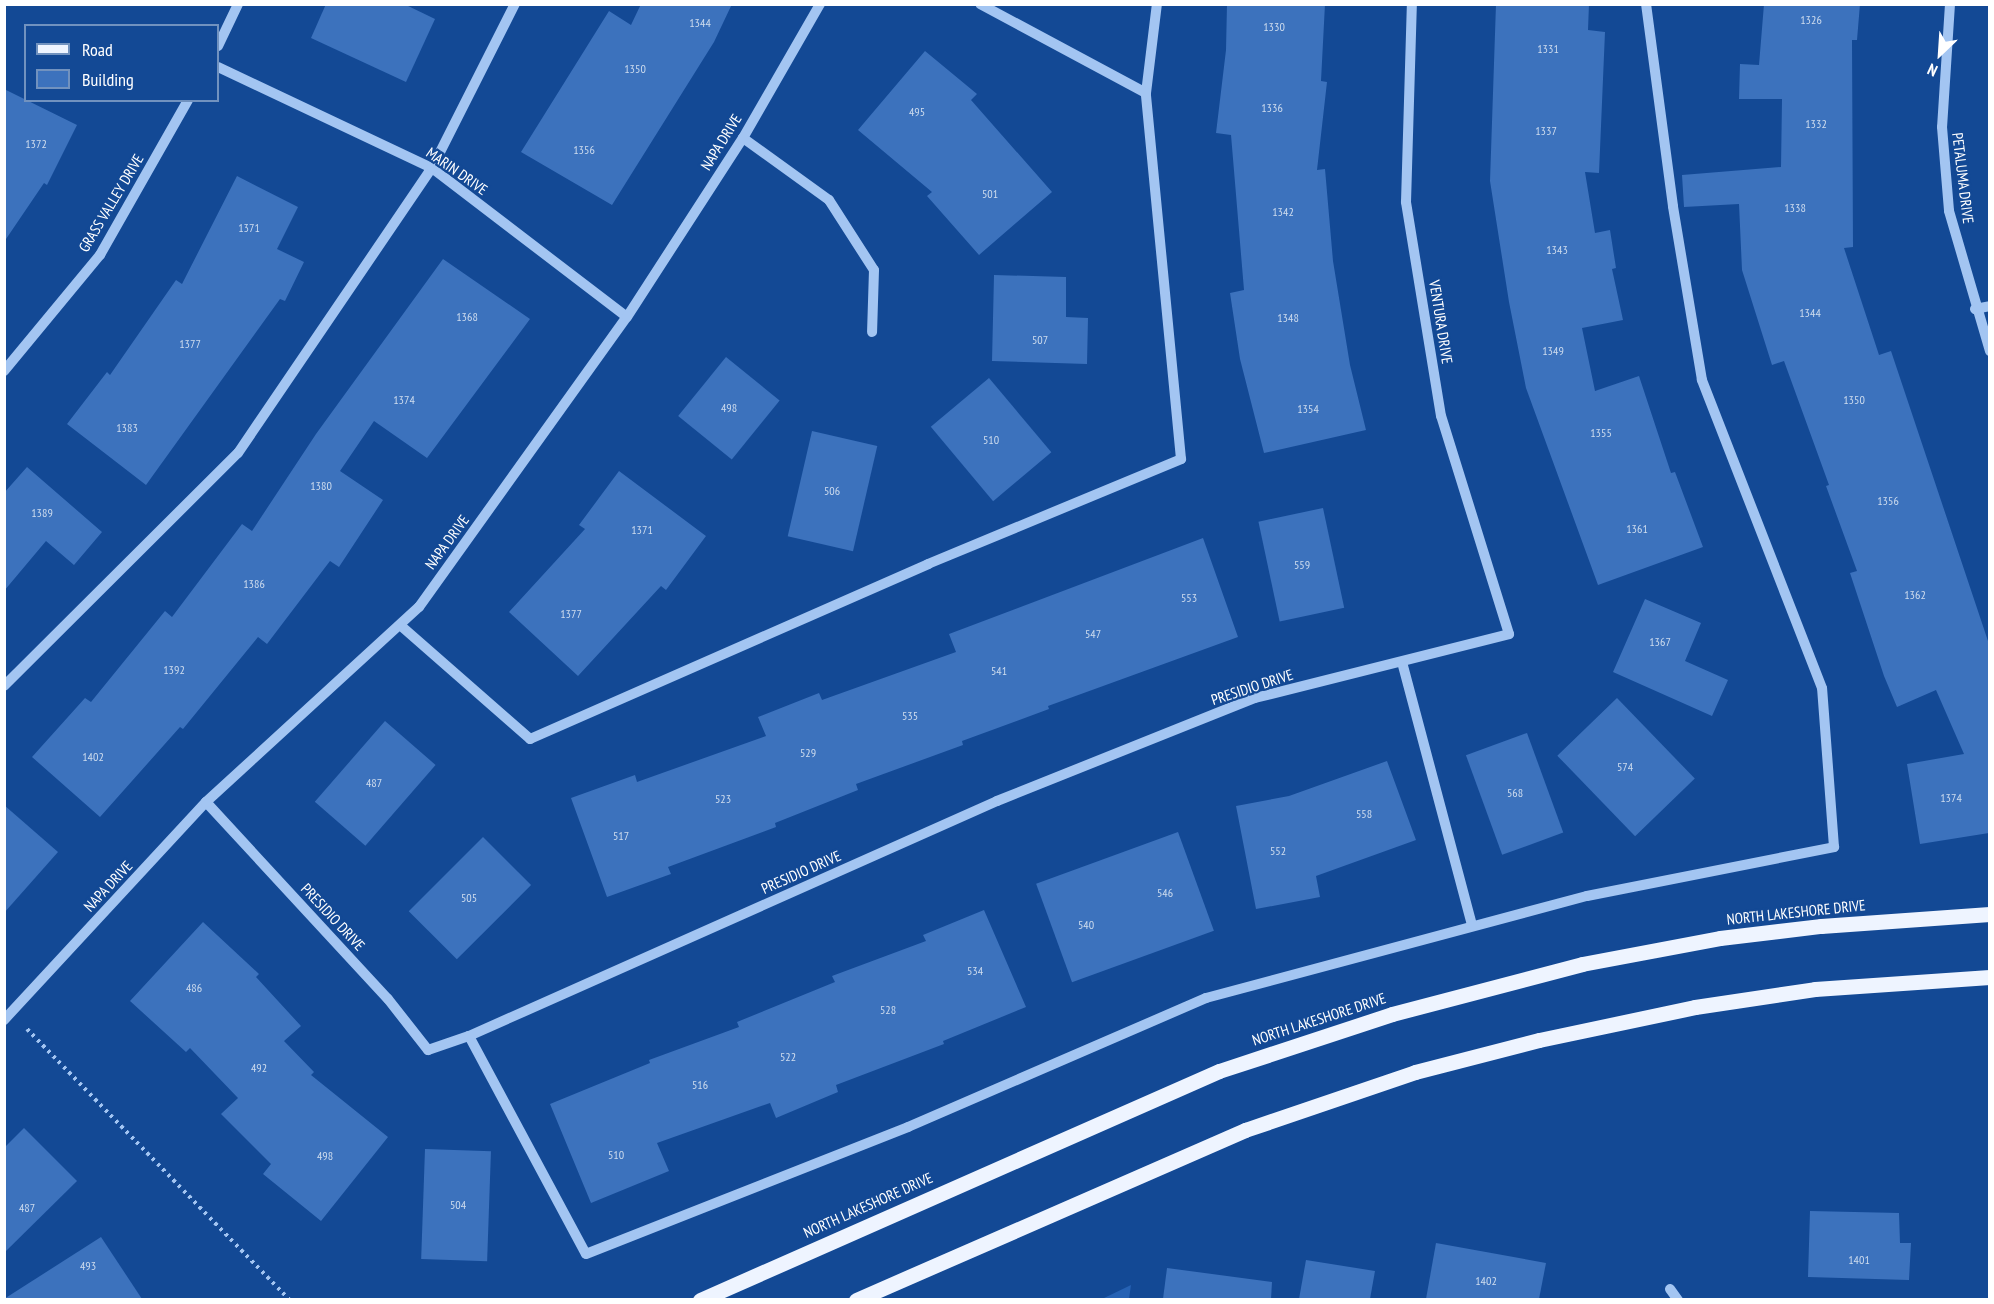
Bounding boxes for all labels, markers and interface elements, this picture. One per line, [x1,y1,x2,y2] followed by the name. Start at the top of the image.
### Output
[1800,13,1822,27] house number: 1326
[689,16,711,30] house number: 1344
[1263,20,1285,34] house number: 1330
[24,24,219,102] legend
[1910,24,1970,84] north arrow
[82,38,113,61] text: Road
[1537,42,1559,56] house number: 1331
[1924,59,1941,81] text: N
[624,62,646,76] house number: 1350
[82,68,134,91] text: Building
[1261,101,1283,115] house number: 1336
[909,105,925,119] house number: 495
[697,110,745,174] street label: NAPA DRIVE
[1805,117,1827,131] house number: 1332
[1535,124,1557,138] house number: 1337
[1948,131,1978,225] street label: PETALUMA DRIVE
[25,137,47,151] house number: 1372
[423,143,491,199] street label: MARIN DRIVE
[573,143,595,157] house number: 1356
[75,151,147,255] street label: GRASS VALLEY DRIVE
[982,187,998,201] house number: 501
[1784,201,1806,215] house number: 1338
[1272,205,1294,219] house number: 1342
[238,221,260,235] house number: 1371
[1546,243,1568,257] house number: 1343
[1425,279,1457,365] street label: VENTURA DRIVE
[1799,306,1821,320] house number: 1344
[456,310,478,324] house number: 1368
[1277,311,1299,325] house number: 1348
[1032,333,1048,347] house number: 507
[179,337,201,351] house number: 1377
[1542,344,1564,358] house number: 1349
[393,393,415,407] house number: 1374
[1843,393,1865,407] house number: 1350
[721,401,737,415] house number: 498
[1297,402,1319,416] house number: 1354
[116,421,138,435] house number: 1383
[1590,426,1612,440] house number: 1355
[983,433,999,447] house number: 510
[310,479,332,493] house number: 1380
[824,484,840,498] house number: 506
[1877,494,1899,508] house number: 1356
[31,506,53,520] house number: 1389
[421,511,473,573] street label: NAPA DRIVE
[1626,522,1648,536] house number: 1361
[631,523,653,537] house number: 1371
[1294,558,1310,572] house number: 559
[243,577,265,591] house number: 1386
[1904,588,1926,602] house number: 1362
[1181,591,1197,605] house number: 553
[560,607,582,621] house number: 1377
[1085,627,1101,641] house number: 547
[1649,635,1671,649] house number: 1367
[163,663,185,677] house number: 1392
[991,664,1007,678] house number: 541
[1209,665,1295,709] street label: PRESIDIO DRIVE
[902,709,918,723] house number: 535
[800,746,816,760] house number: 529
[82,750,104,764] house number: 1402
[1617,760,1633,774] house number: 574
[366,776,382,790] house number: 487
[1507,786,1523,800] house number: 568
[1940,791,1962,805] house number: 1374
[715,792,731,806] house number: 523
[1356,807,1372,821] house number: 558
[613,829,629,843] house number: 517
[1270,844,1286,858] house number: 552
[758,846,844,898] street label: PRESIDIO DRIVE
[80,857,136,915] street label: NAPA DRIVE
[297,880,369,954] street label: PRESIDIO DRIVE
[1157,886,1173,900] house number: 546
[461,891,477,905] house number: 505
[1726,896,1866,928] street label: NORTH LAKESHORE DRIVE
[1078,918,1094,932] house number: 540
[967,964,983,978] house number: 534
[186,981,202,995] house number: 486
[1250,989,1388,1049] street label: NORTH LAKESHORE DRIVE
[880,1003,896,1017] house number: 528
[780,1050,796,1064] house number: 522
[251,1061,267,1075] house number: 492
[692,1078,708,1092] house number: 516
[608,1148,624,1162] house number: 510
[317,1149,333,1163] house number: 498
[801,1168,935,1242] street label: NORTH LAKESHORE DRIVE
[450,1198,466,1212] house number: 504
[19,1201,35,1215] house number: 487
[1848,1253,1870,1267] house number: 1401
[80,1259,96,1273] house number: 493
[1475,1274,1497,1288] house number: 1402

